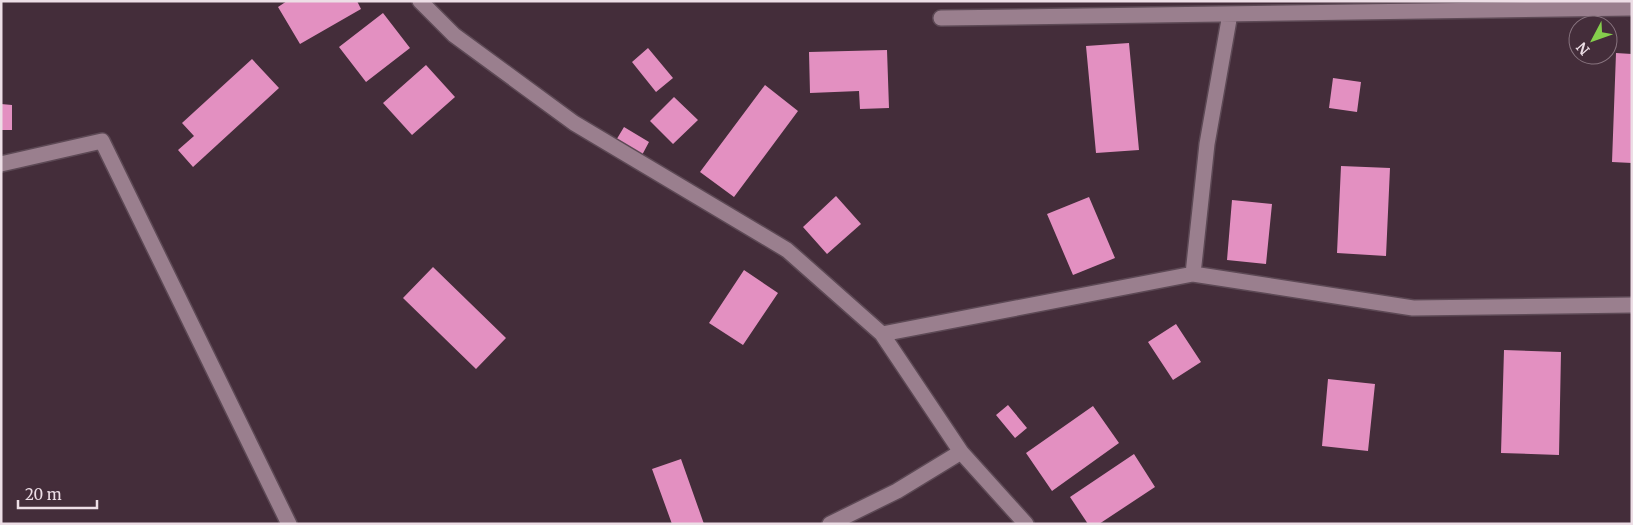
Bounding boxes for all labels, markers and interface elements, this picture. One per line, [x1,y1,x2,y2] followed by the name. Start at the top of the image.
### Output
[1568,15,1618,65] north arrow
[1573,38,1594,59] text: N
[18,478,96,510] scale bar
[25,485,62,504] text: 20 m

